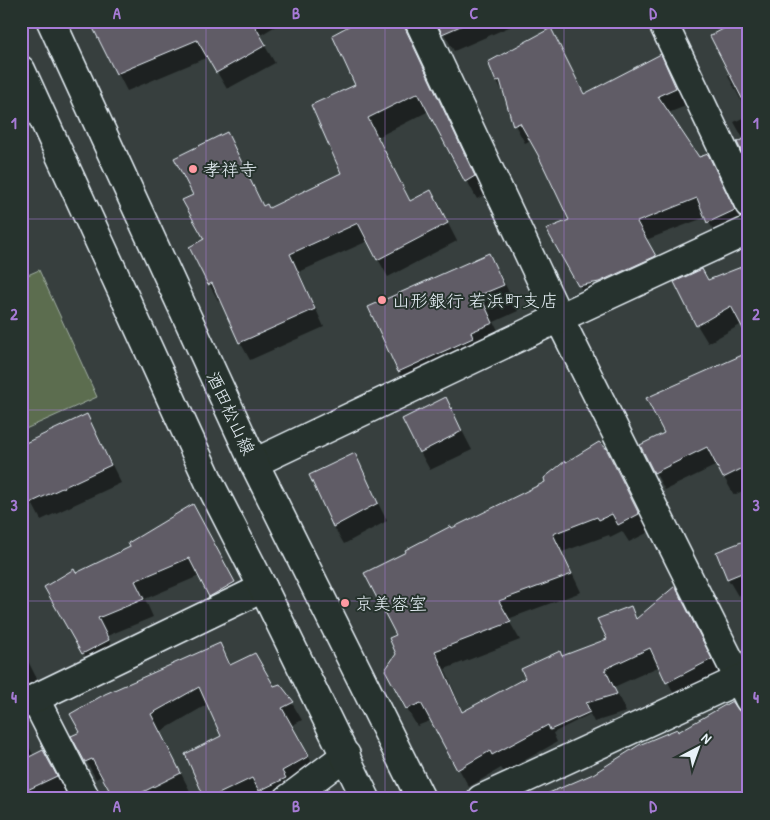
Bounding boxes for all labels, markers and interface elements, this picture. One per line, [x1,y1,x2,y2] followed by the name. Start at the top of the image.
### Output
[113,2,121,24] text: A
[292,2,300,24] text: B
[470,2,479,24] text: C
[649,2,657,24] text: D
[11,112,17,134] text: 1
[753,112,759,134] text: 1
[203,157,257,182] place label: 孝祥寺
[187,163,199,175] marker: 孝祥寺
[392,288,558,313] place label: 山形銀行 若浜町支店
[376,294,388,306] marker: 山形銀行 若浜町支店
[10,303,18,325] text: 2
[752,303,760,325] text: 2
[201,367,261,459] street label: 酒田松山線
[10,494,18,516] text: 3
[752,494,760,516] text: 3
[355,591,427,616] place label: 京美容室
[339,597,351,609] marker: 京美容室
[11,686,17,708] text: 4
[753,686,759,708] text: 4
[672,722,722,772] north arrow
[698,728,716,748] text: N
[113,795,121,817] text: A
[292,795,300,817] text: B
[470,795,479,817] text: C
[649,795,657,817] text: D

